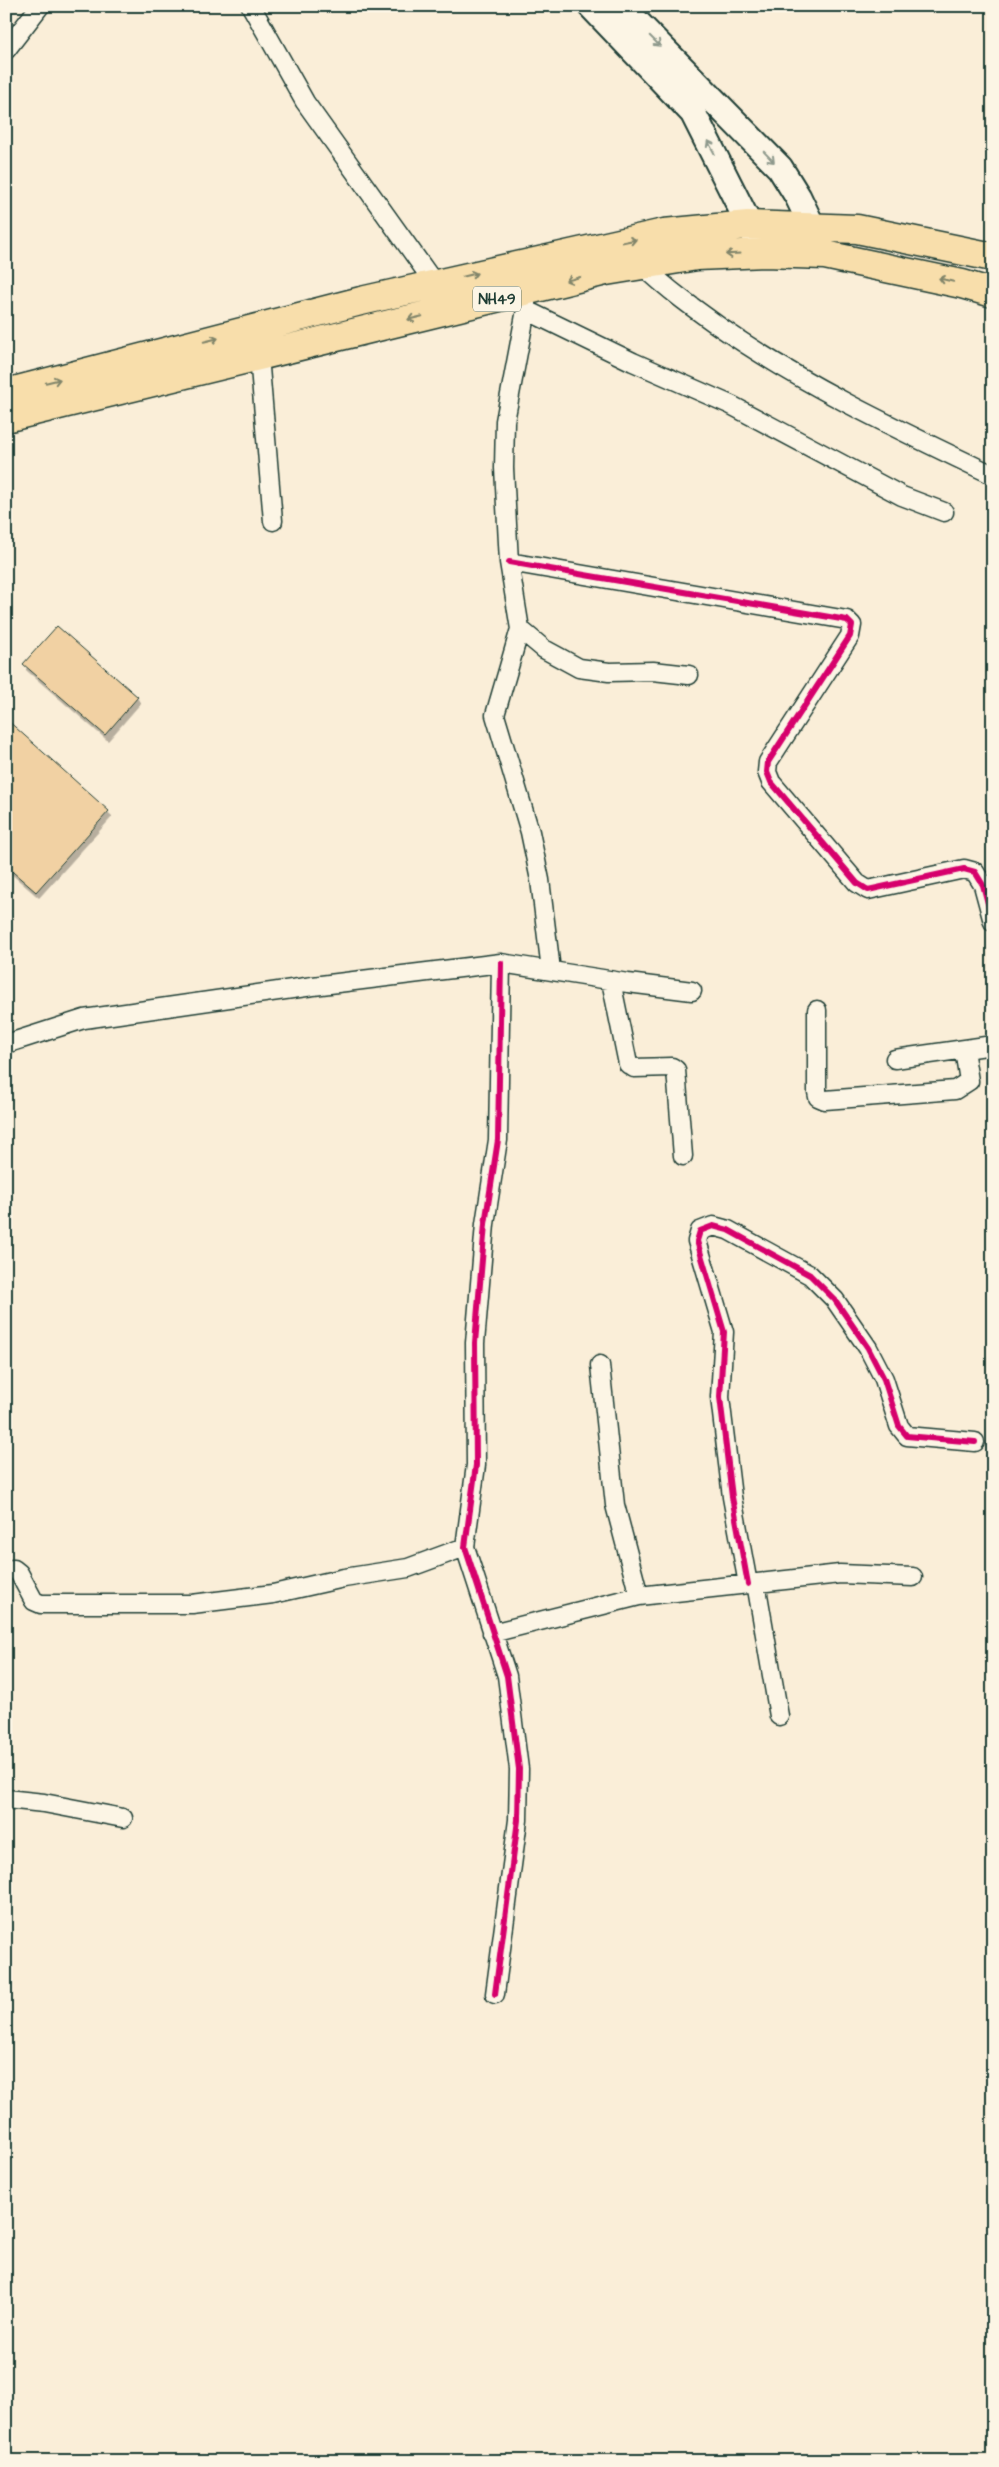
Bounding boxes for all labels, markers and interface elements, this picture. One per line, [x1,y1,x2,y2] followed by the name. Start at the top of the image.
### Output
[649,35,661,47] one-way arrow
[706,140,715,155] one-way arrow
[763,150,775,163] one-way arrow
[621,235,637,245] one-way arrow
[726,250,742,259] one-way arrow
[462,270,478,280] one-way arrow
[566,275,582,284] one-way arrow
[938,275,954,284] one-way arrow
[473,286,521,312] road number: NH49
[408,314,424,323] one-way arrow
[202,335,218,344] one-way arrow
[45,376,61,385] one-way arrow

